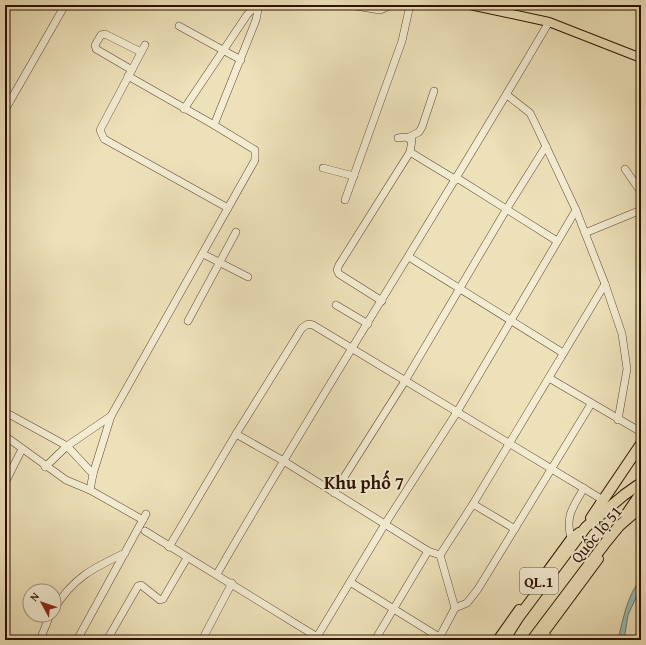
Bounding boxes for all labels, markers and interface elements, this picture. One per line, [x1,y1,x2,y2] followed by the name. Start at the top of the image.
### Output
[324,469,404,496] district label: Khu phố 7
[565,500,627,568] street label: Quốc lộ 51
[520,568,558,594] road number: QL.1
[22,583,62,623] north arrow
[26,588,43,605] text: N

